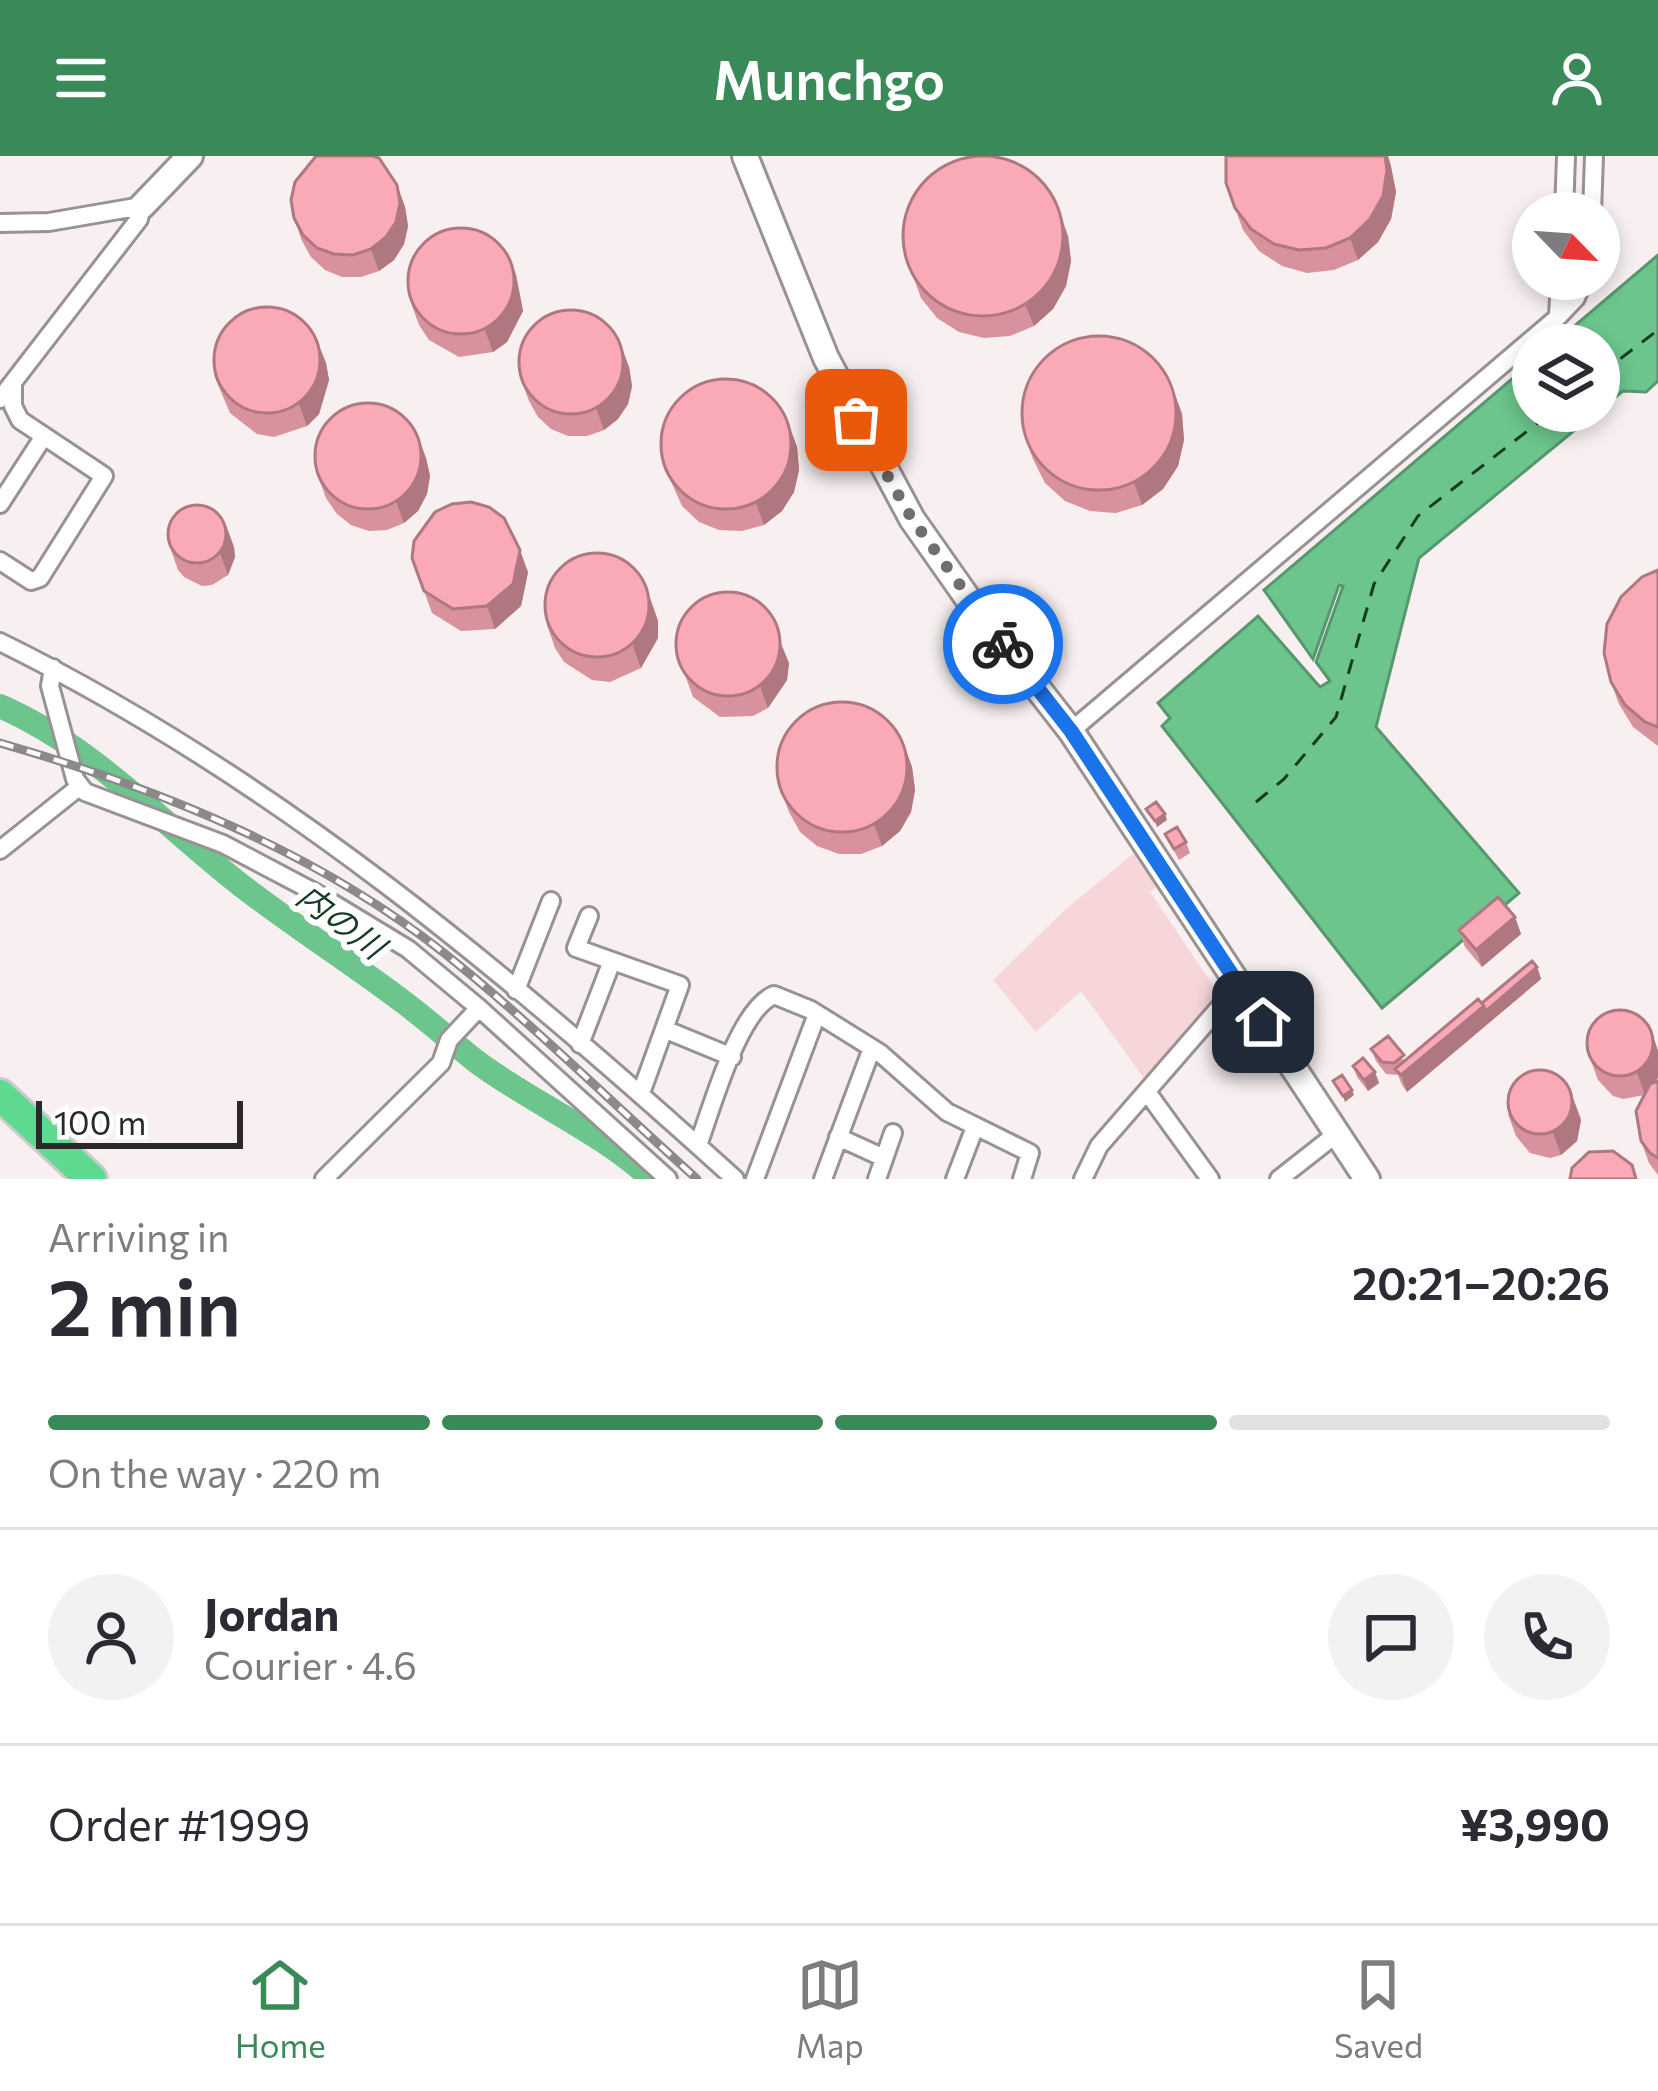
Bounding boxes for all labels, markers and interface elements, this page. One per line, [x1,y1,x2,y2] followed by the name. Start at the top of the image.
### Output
[48,45,114,111] icon: menu
[713,45,945,111] text: Munchgo
[1544,45,1610,111] icon: person
[1512,192,1620,300] north arrow
[1512,192,1620,432] map controls
[1512,324,1620,432] button: layers
[805,369,907,471] pin
[823,387,889,453] icon: bag
[943,584,1063,704] courier
[970,611,1036,677] icon: bike
[290,874,396,968] water label: 内の川
[1212,971,1314,1073] pin
[1230,989,1296,1055] icon: home
[36,1095,243,1148] scale bar
[54,1101,146,1142] text: 100 m
[48,1212,229,1260] text: Arriving in
[1352,1254,1610,1309] text: 20:21–20:26
[48,1257,241,1352] text: 2 min
[48,1448,381,1496] text: On the way · 220 m
[48,1574,174,1700] button: person
[1328,1574,1454,1700] button: chat
[1484,1574,1610,1700] button: phone
[204,1585,339,1640] text: Jordan
[204,1640,417,1688] text: Courier · 4.6
[48,1795,310,1850] text: Order #1999
[1459,1795,1610,1850] text: ¥3,990
[235,1952,326,2065] tab: Home
[796,1952,864,2065] tab: Map
[1334,1952,1423,2065] tab: Saved

